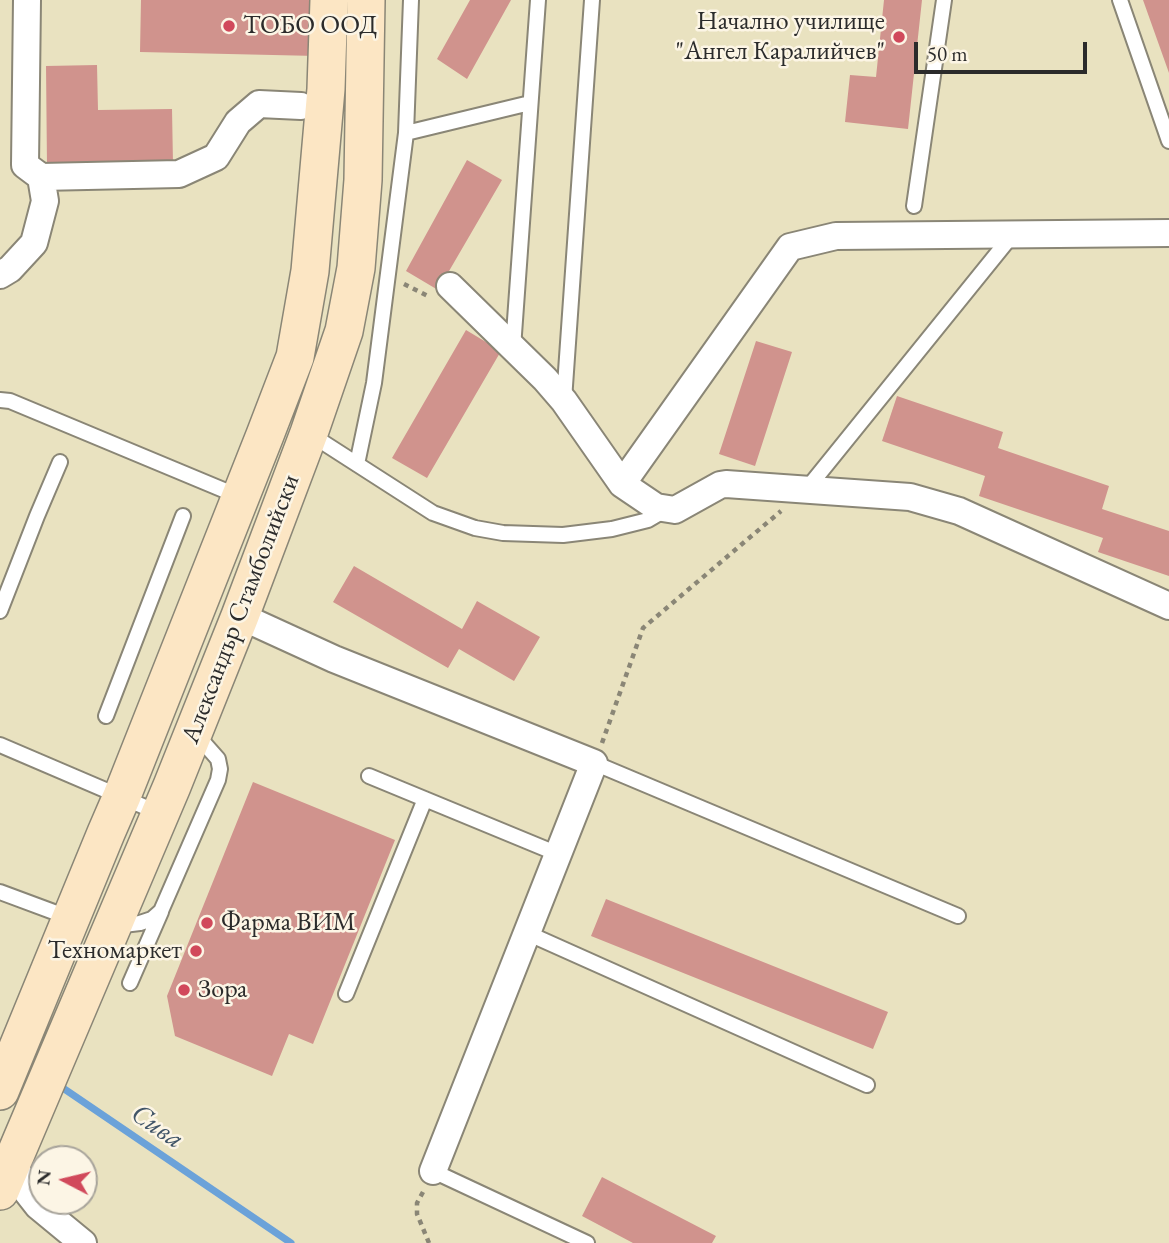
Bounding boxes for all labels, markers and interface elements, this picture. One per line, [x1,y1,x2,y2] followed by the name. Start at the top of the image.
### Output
[676,6,885,68] place label: Начално училище "Ангел Каралийчев"
[243,10,378,42] place label: ТОБО ООД
[221,18,237,34] marker: ТОБО ООД
[917,28,1090,72] scale bar
[891,29,907,45] marker: Начално училище "Ангел Каралийчев"
[927,40,968,67] text: 50 m
[175,470,307,748] street label: Александър Стамболийски
[221,907,356,939] place label: Фарма ВИМ
[199,915,215,931] marker: Фарма ВИМ
[47,935,182,967] place label: Техномаркет
[188,943,204,959] marker: Техномаркет
[198,974,247,1006] place label: Зора
[176,982,192,998] marker: Зора
[124,1097,190,1157] water label: Сива
[28,1145,98,1215] north arrow
[30,1168,57,1187] text: N

